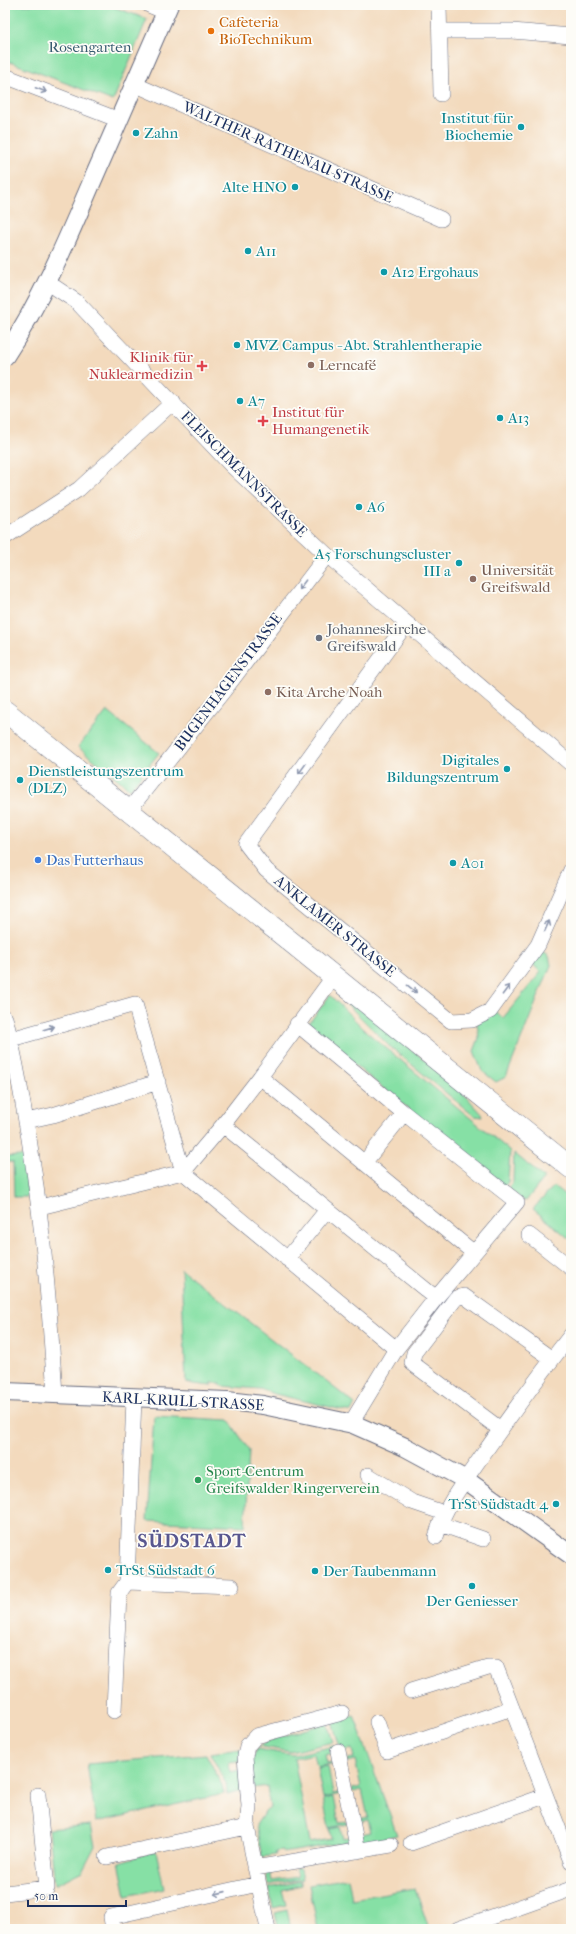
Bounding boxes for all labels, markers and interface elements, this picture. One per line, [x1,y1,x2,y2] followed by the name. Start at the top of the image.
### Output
[219,13,313,48] place label: Cafeteria BioTechnikum
[206,26,216,36] marker: Cafeteria BioTechnikum
[49,38,132,56] park label: Rosengarten
[35,87,47,95] one-way arrow
[179,97,396,207] street label: WALTHER-RATHENAU-STRASSE
[441,109,514,144] place label: Institut für Biochemie
[516,122,526,132] marker: Institut für Biochemie
[144,124,179,142] place label: Zahn
[131,128,141,138] marker: Zahn
[221,178,287,196] place label: Alte HNO
[290,182,300,192] marker: Alte HNO
[255,242,276,260] place label: A11
[243,246,253,256] marker: A11
[391,263,479,281] place label: A12 Ergohaus
[379,267,389,277] marker: A12 Ergohaus
[245,336,483,354] place label: MVZ Campus - Abt. Strahlentherapie
[232,340,242,350] marker: MVZ Campus - Abt. Strahlentherapie
[89,348,194,383] place label: Klinik für Nuklearmedizin
[319,356,377,374] place label: Lerncafé
[196,360,208,372] marker: Klinik für Nuklearmedizin
[306,360,316,370] marker: Lerncafé
[247,392,265,410] place label: A7
[235,396,245,406] marker: A7
[272,403,370,438] place label: Institut für Humangenetik
[177,407,311,541] street label: FLEISCHMANNSTRASSE
[507,409,529,427] place label: A13
[495,413,505,423] marker: A13
[257,415,269,427] marker: Institut für Humangenetik
[366,498,386,516] place label: A6
[354,502,364,512] marker: A6
[314,545,452,580] place label: A5 Forschungscluster III a
[454,558,464,568] marker: A5 Forschungscluster III a
[481,561,555,596] place label: Universität Greifswald
[468,574,478,584] marker: Universität Greifswald
[298,579,307,590] one-way arrow
[170,610,286,754] street label: BUGENHAGENSTRASSE
[326,620,427,655] place label: Johanneskirche Greifswald
[314,633,324,643] marker: Johanneskirche Greifswald
[276,683,383,701] place label: Kita Arche Noah
[263,687,273,697] marker: Kita Arche Noah
[386,751,500,786] place label: Digitales Bildungszentrum
[28,762,184,797] place label: Dienstleistungszentrum (DLZ)
[298,763,306,774] one-way arrow
[502,764,512,774] marker: Digitales Bildungszentrum
[15,775,25,785] marker: Dienstleistungszentrum (DLZ)
[46,851,144,869] place label: Das Futterhaus
[460,854,484,872] place label: A01
[33,855,43,865] marker: Das Futterhaus
[448,858,458,868] marker: A01
[270,871,399,981] street label: ANKLAMER STRASSE
[544,920,551,932] one-way arrow
[501,984,510,995] one-way arrow
[407,985,417,994] one-way arrow
[42,1024,55,1031] one-way arrow
[101,1388,265,1414] street label: KARL-KRULL-STRASSE
[206,1462,380,1497] place label: Sport-Centrum Greifswalder Ringerverein
[193,1475,203,1485] marker: Sport-Centrum Greifswalder Ringerverein
[449,1495,549,1513] place label: TrSt Südstadt 4
[551,1499,561,1509] marker: TrSt Südstadt 4
[138,1529,247,1552] district label: SÜDSTADT
[116,1561,216,1579] place label: TrSt Südstadt 6
[323,1562,437,1580] place label: Der Taubenmann
[103,1565,113,1575] marker: TrSt Südstadt 6
[310,1566,320,1576] marker: Der Taubenmann
[467,1581,477,1591] marker: Der Geniesser
[426,1592,519,1610] place label: Der Geniesser
[28,1882,126,1908] scale bar
[34,1889,58,1903] text: 50 m
[214,1889,227,1897] one-way arrow

